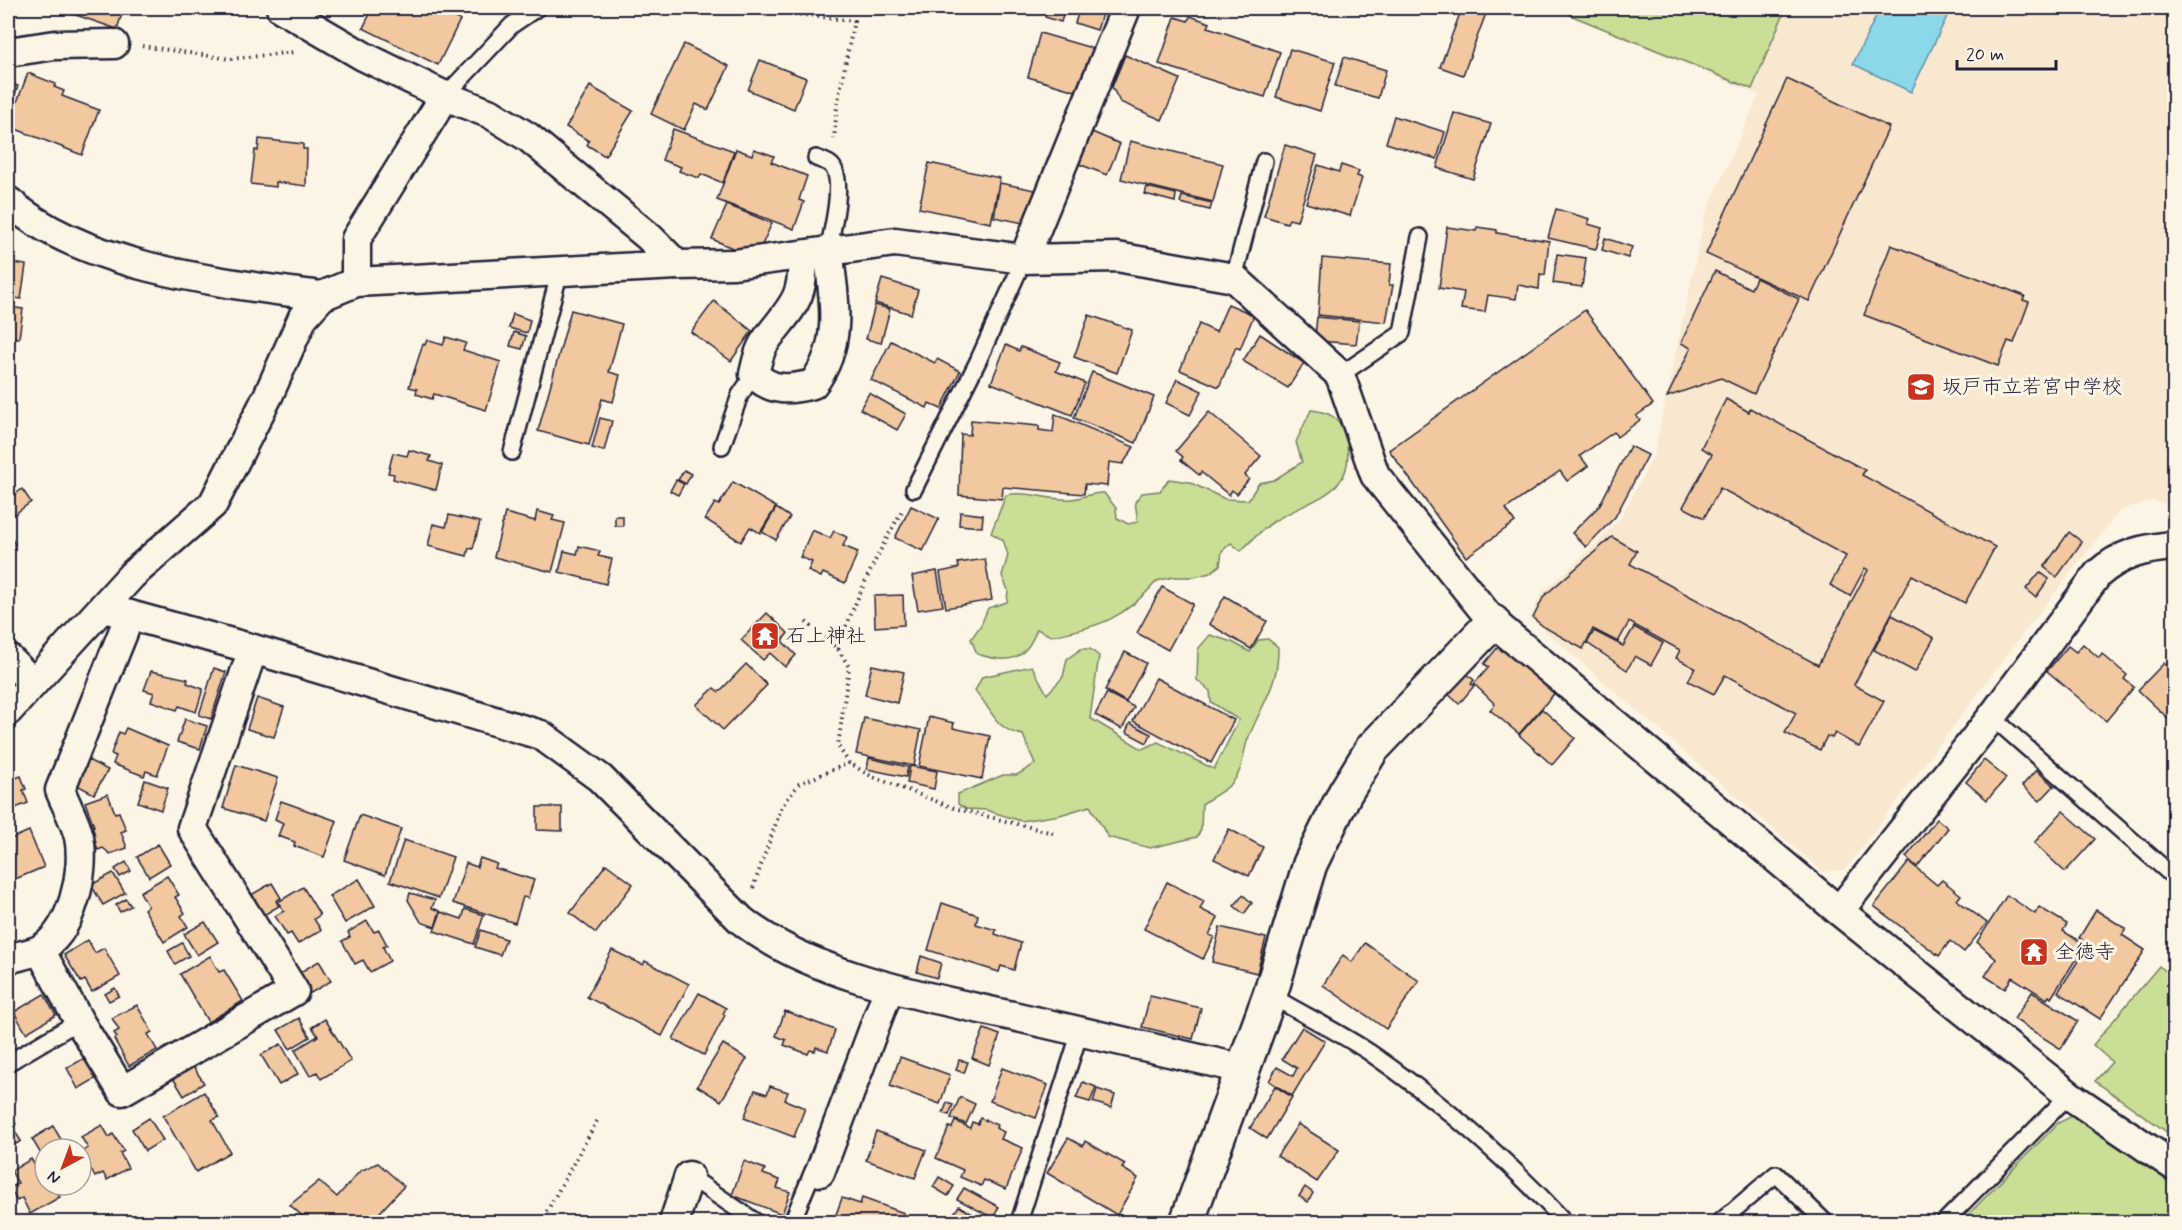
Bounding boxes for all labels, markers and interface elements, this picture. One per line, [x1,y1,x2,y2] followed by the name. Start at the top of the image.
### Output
[1957,33,2056,71] scale bar
[1966,43,2004,67] text: 20 m
[1905,371,1937,403] school or university icon: 坂戸市立若宮中学校
[1942,374,2122,401] place label: 坂戸市立若宮中学校
[749,620,781,652] temple icon: 石上神社
[786,623,866,650] place label: 石上神社
[2018,936,2050,968] temple icon: 全徳寺
[2055,939,2115,966] place label: 全徳寺
[33,1137,93,1197] north arrow
[43,1166,65,1189] text: N

